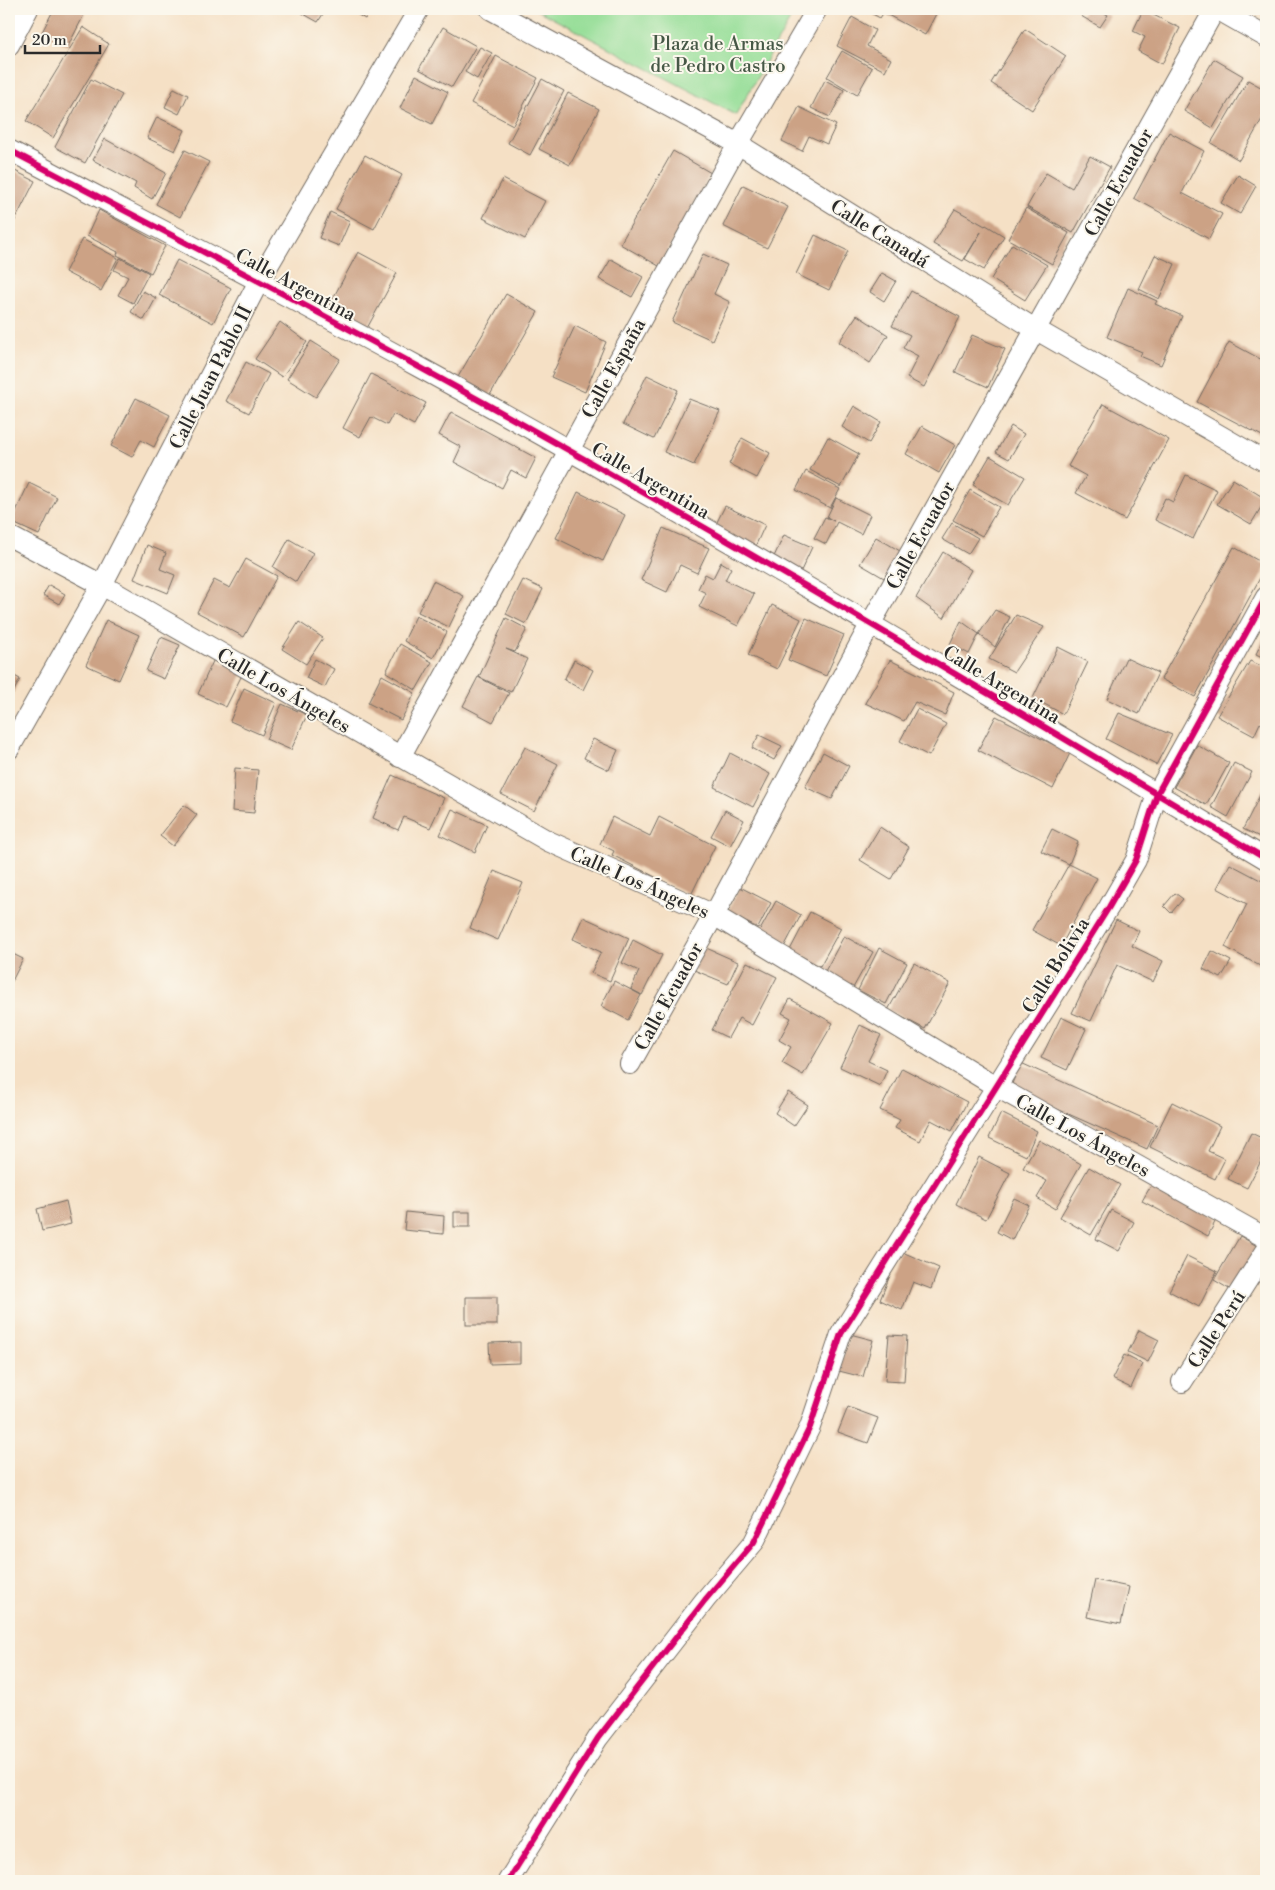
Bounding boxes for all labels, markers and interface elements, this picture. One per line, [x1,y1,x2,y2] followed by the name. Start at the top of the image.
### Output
[25,22,100,54] scale bar
[32,31,67,50] text: 20 m
[650,32,786,78] park label: Plaza de Armas de Pedro Castro
[1079,124,1159,241] street label: Calle Ecuador
[826,194,933,274] street label: Calle Canadá
[231,243,360,327] street label: Calle Argentina
[164,301,258,453] street label: Calle Juan Pablo II
[577,314,651,423] street label: Calle España
[587,437,714,525] street label: Calle Argentina
[881,477,961,594] street label: Calle Ecuador
[938,640,1065,730] street label: Calle Argentina
[213,642,355,739] street label: Calle Los Ángeles
[566,841,713,924] street label: Calle Los Ángeles
[1017,913,1095,1018] street label: Calle Bolivia
[629,938,709,1055] street label: Calle Ecuador
[1011,1088,1154,1183] street label: Calle Los Ángeles
[1183,1286,1251,1373] street label: Calle Perú

